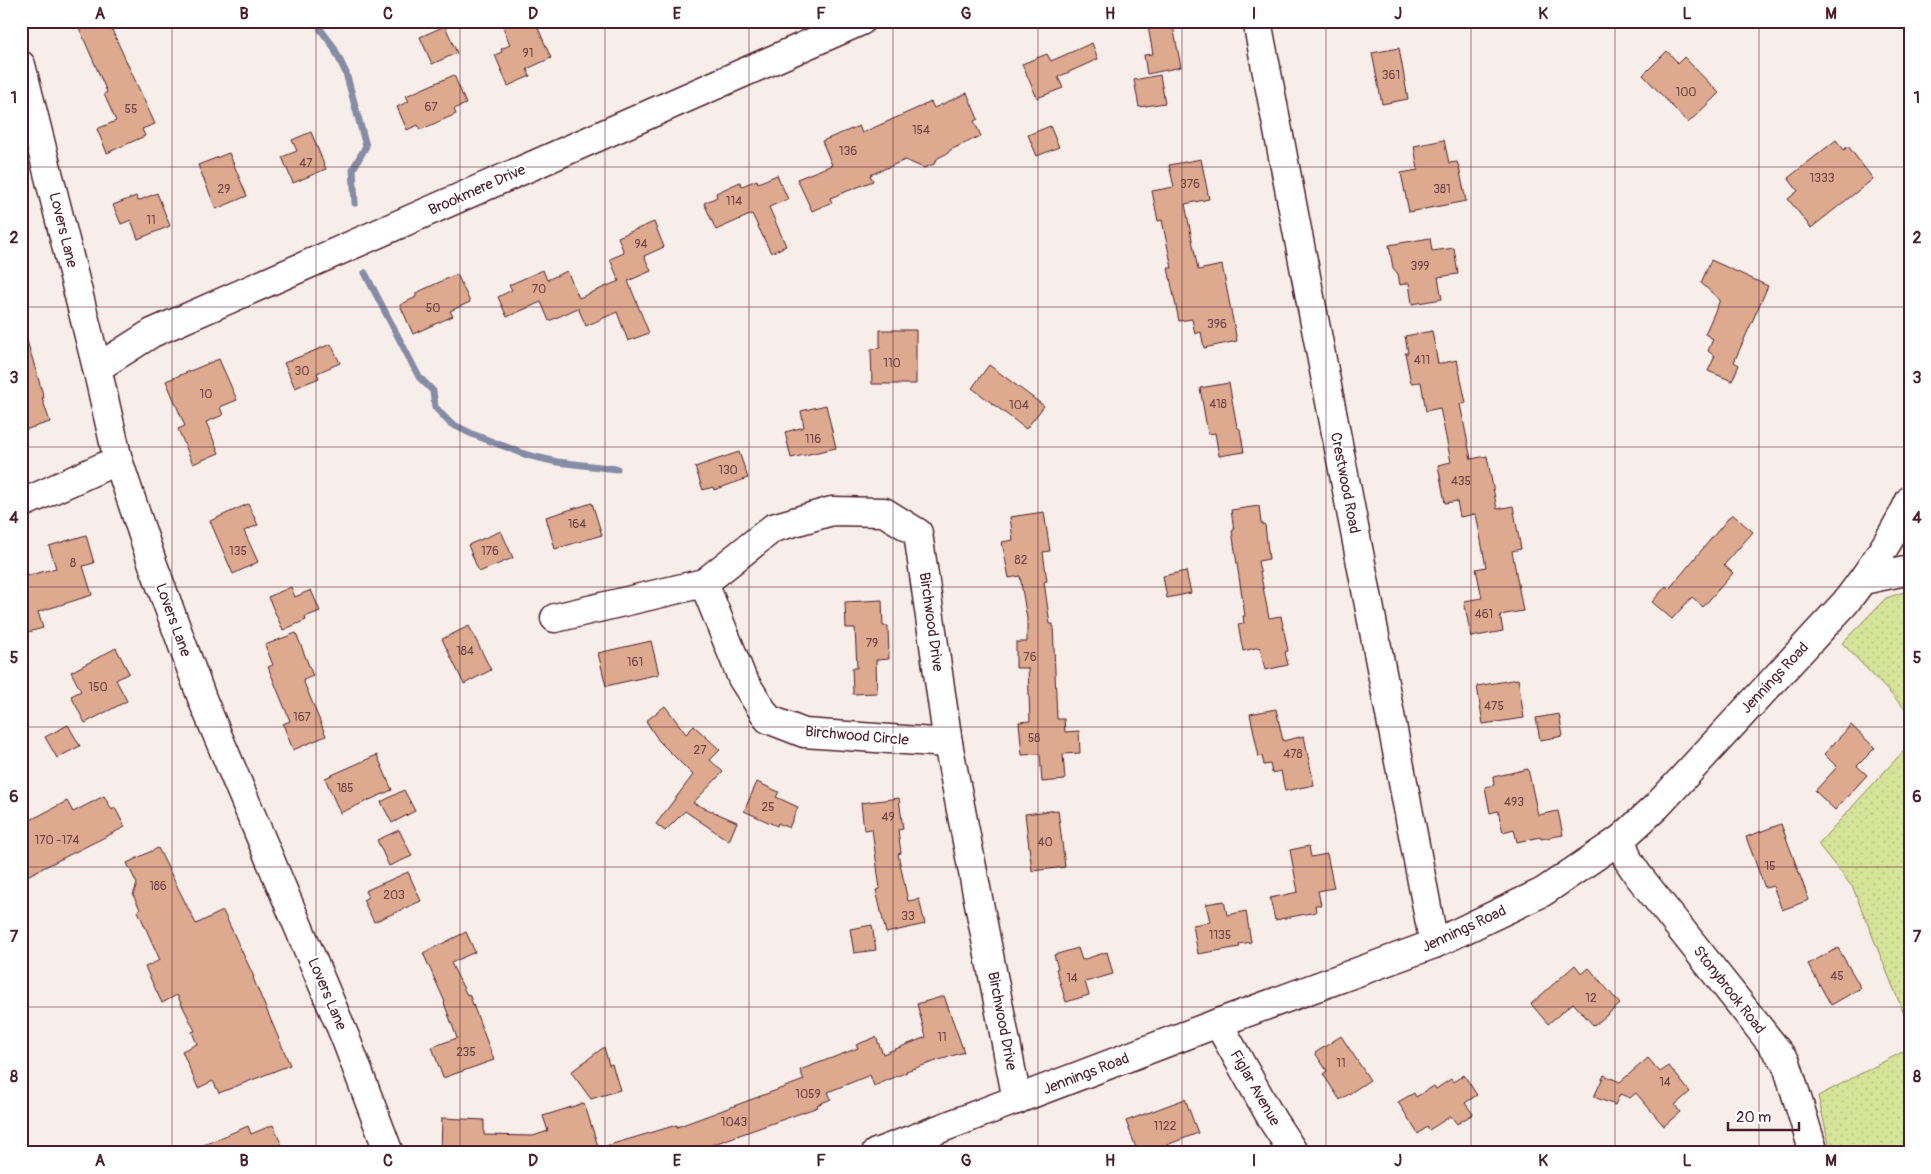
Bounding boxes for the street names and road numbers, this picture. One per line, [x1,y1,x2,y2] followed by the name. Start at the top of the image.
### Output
[425,160,529,220] street label: Brookmere Drive
[44,190,82,270] street label: Lovers Lane
[1326,431,1364,535] street label: Crestwood Road
[915,571,947,673] street label: Birchwood Drive
[151,581,195,660] street label: Lovers Lane
[1737,638,1813,718] street label: Jennings Road
[804,722,910,750] street label: Birchwood Circle
[1419,901,1509,957] street label: Jennings Road
[1689,942,1769,1038] street label: Stonybrook Road
[303,955,351,1034] street label: Lovers Lane
[983,970,1021,1073] street label: Birchwood Drive
[1226,1047,1285,1130] street label: Figlar Avenue
[1040,1049,1132,1099] street label: Jennings Road

